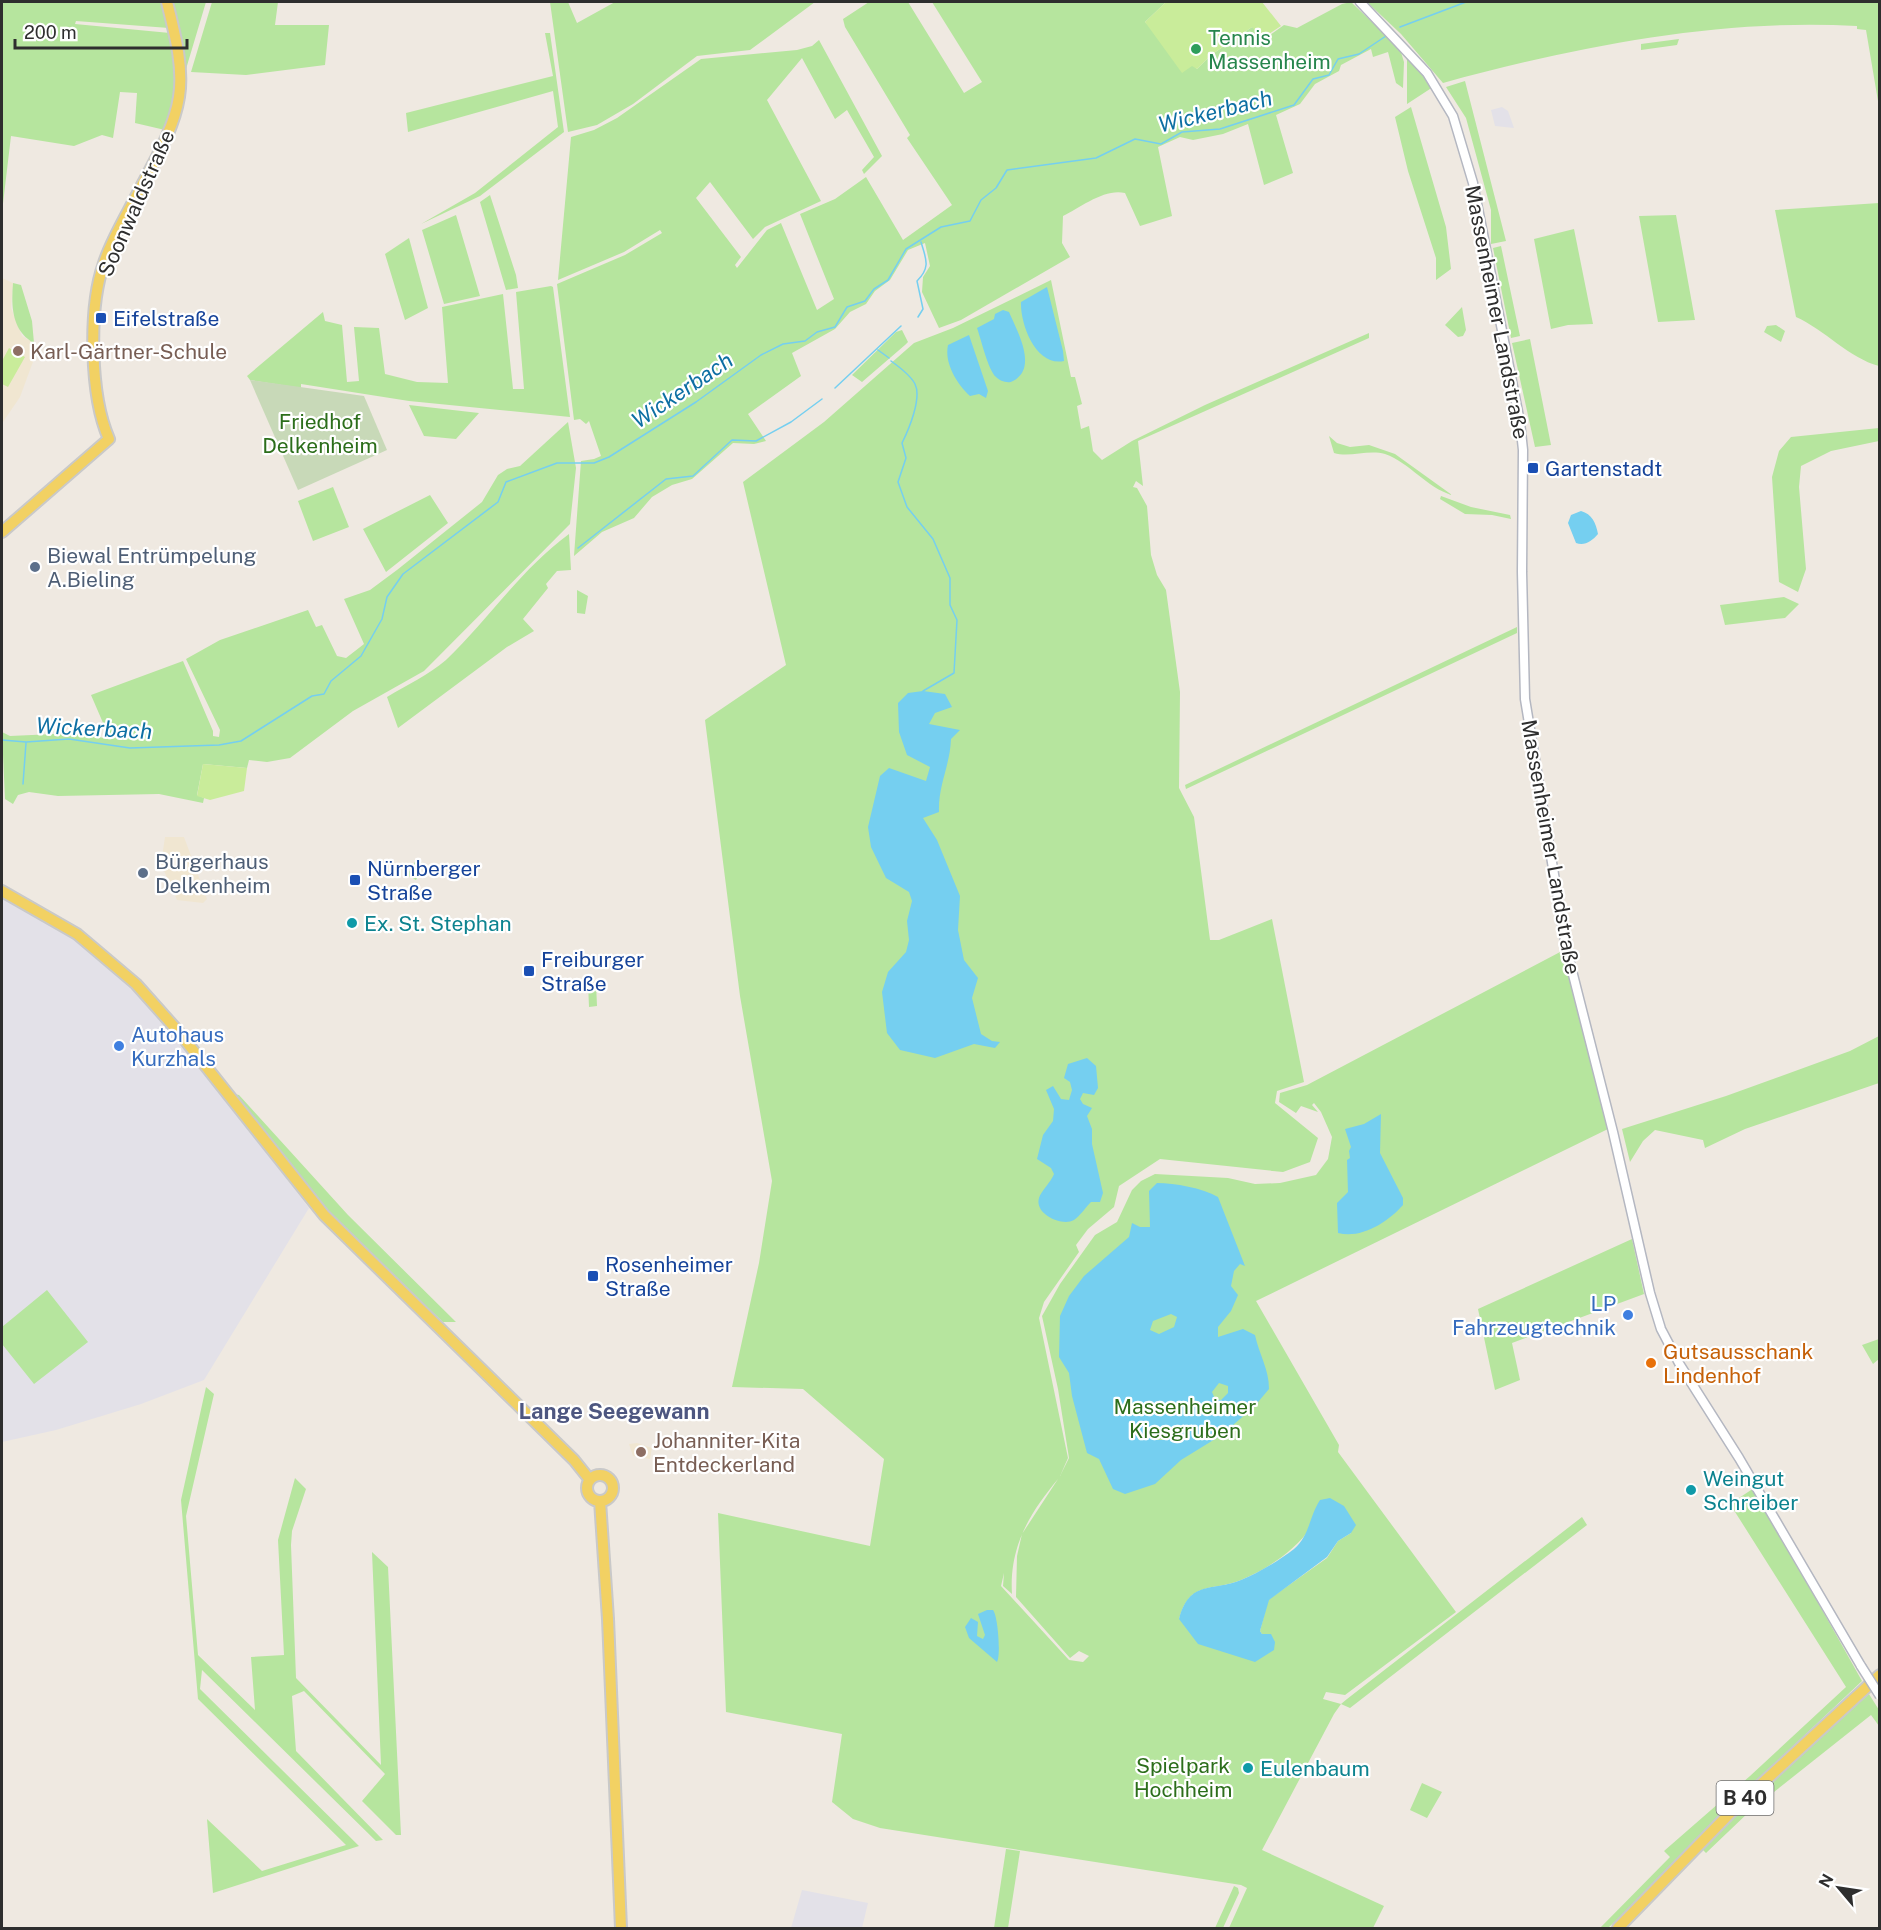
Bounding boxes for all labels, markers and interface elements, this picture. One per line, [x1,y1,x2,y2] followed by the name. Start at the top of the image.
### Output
[15,12,188,50] scale bar
[24,22,77,43] text: 200 m
[1208,25,1331,74] place label: Tennis Massenheim
[1189,42,1203,56] marker: Tennis Massenheim
[1155,84,1275,138] water label: Wickerbach
[92,126,180,280] street label: Soonwaldstraße
[1460,183,1534,441] street label: Massenheimer Landstraße
[113,306,219,331] place label: Eifelstraße
[94,311,108,325] marker: Eifelstraße
[30,339,227,364] place label: Karl-Gärtner-Schule
[11,344,25,358] marker: Karl-Gärtner-Schule
[626,347,738,433] water label: Wickerbach
[262,409,378,458] park label: Friedhof Delkenheim
[1545,456,1663,481] place label: Gartenstadt
[1526,461,1540,475] marker: Gartenstadt
[47,543,256,592] place label: Biewal Entrümpelung A.Bieling
[28,560,42,574] marker: Biewal Entrümpelung A.Bieling
[35,712,153,744] water label: Wickerbach
[1516,718,1586,976] street label: Massenheimer Landstraße
[155,849,271,898] place label: Bürgerhaus Delkenheim
[367,856,481,905] place label: Nürnberger Straße
[136,866,150,880] marker: Bürgerhaus Delkenheim
[348,873,362,887] marker: Nürnberger Straße
[364,911,512,936] place label: Ex. St. Stephan
[345,916,359,930] marker: Ex. St. Stephan
[541,947,644,996] place label: Freiburger Straße
[522,964,536,978] marker: Freiburger Straße
[131,1022,224,1071] place label: Autohaus Kurzhals
[112,1039,126,1053] marker: Autohaus Kurzhals
[605,1252,733,1301] place label: Rosenheimer Straße
[586,1269,600,1283] marker: Rosenheimer Straße
[1452,1291,1616,1340] place label: LP Fahrzeugtechnik
[1621,1308,1635,1322] marker: LP Fahrzeugtechnik
[1663,1339,1813,1388] place label: Gutsausschank Lindenhof
[1644,1356,1658,1370] marker: Gutsausschank Lindenhof
[1114,1394,1256,1443] park label: Massenheimer Kiesgruben
[519,1398,709,1424] district label: Lange Seegewann
[653,1428,800,1477] place label: Johanniter-Kita Entdeckerland
[634,1445,648,1459] marker: Johanniter-Kita Entdeckerland
[1703,1466,1798,1515] place label: Weingut Schreiber
[1684,1483,1698,1497] marker: Weingut Schreiber
[1134,1753,1232,1802] park label: Spielpark Hochheim
[1260,1756,1370,1781] place label: Eulenbaum
[1241,1761,1255,1775] marker: Eulenbaum
[1716,1781,1774,1815] road number: B 40
[1809,1858,1869,1918] north arrow
[1815,1871,1838,1891] text: N

